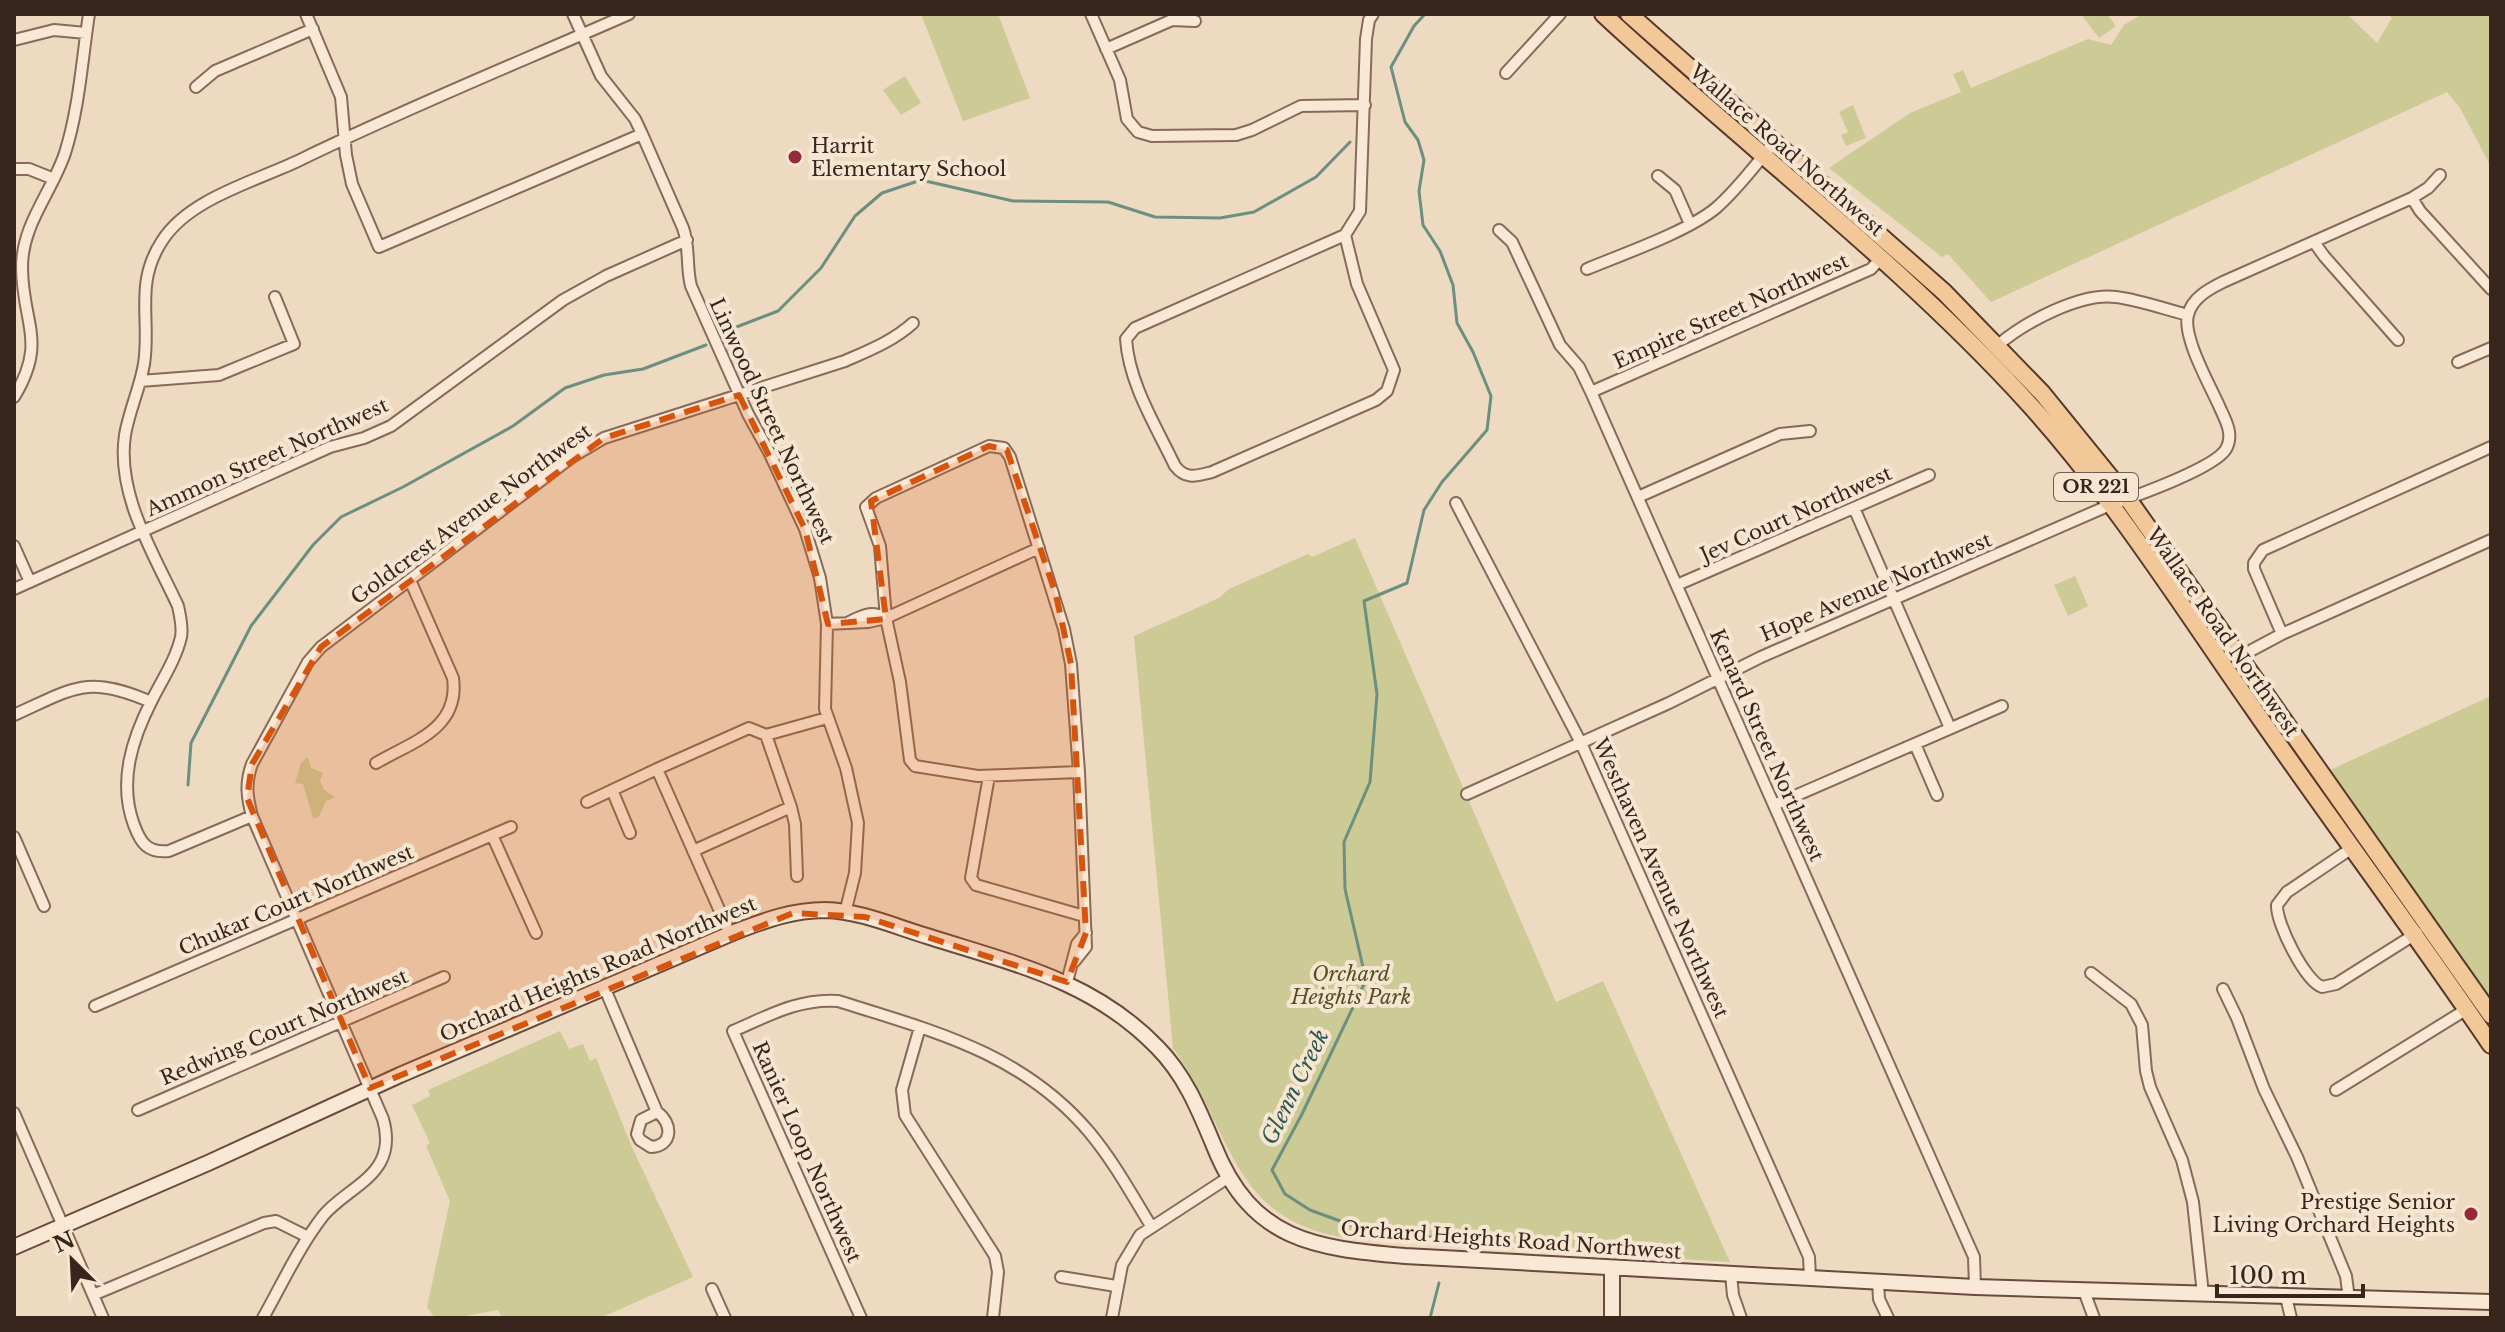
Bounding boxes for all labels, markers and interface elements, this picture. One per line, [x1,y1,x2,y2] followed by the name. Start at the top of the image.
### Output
[1684,58,1889,241] street label: Wallace Road Northwest
[811,134,1006,181] place label: Harrit Elementary School
[786,148,804,166] marker: Harrit Elementary School
[1610,248,1853,374] street label: Empire Street Northwest
[704,294,840,548] street label: Linwood Street Northwest
[141,392,392,522] street label: Ammon Street Northwest
[346,418,596,609] street label: Goldcrest Avenue Northwest
[1694,461,1896,568] street label: Jev Court Northwest
[2054,473,2138,501] road number: OR 221
[2141,522,2305,741] street label: Wallace Road Northwest
[1757,527,1996,647] street label: Hope Avenue Northwest
[1705,625,1829,865] street label: Kenard Street Northwest
[1588,733,1734,1022] street label: Westhaven Avenue Northwest
[175,839,417,960] street label: Chukar Court Northwest
[436,891,760,1047] street label: Orchard Heights Road Northwest
[1290,962,1411,1009] park label: Orchard Heights Park
[157,964,412,1090] street label: Redwing Court Northwest
[1256,1025,1334,1149] water label: Glenn Creek
[747,1038,867,1267] street label: Ranier Loop Northwest
[2212,1190,2455,1237] place label: Prestige Senior Living Orchard Heights
[2462,1205,2480,1223] marker: Prestige Senior Living Orchard Heights
[1340,1216,1683,1264] street label: Orchard Heights Road Northwest
[32,1220,112,1300] north arrow
[49,1226,79,1259] text: N
[2217,1248,2363,1298] scale bar
[2229,1261,2307,1290] text: 100 m

